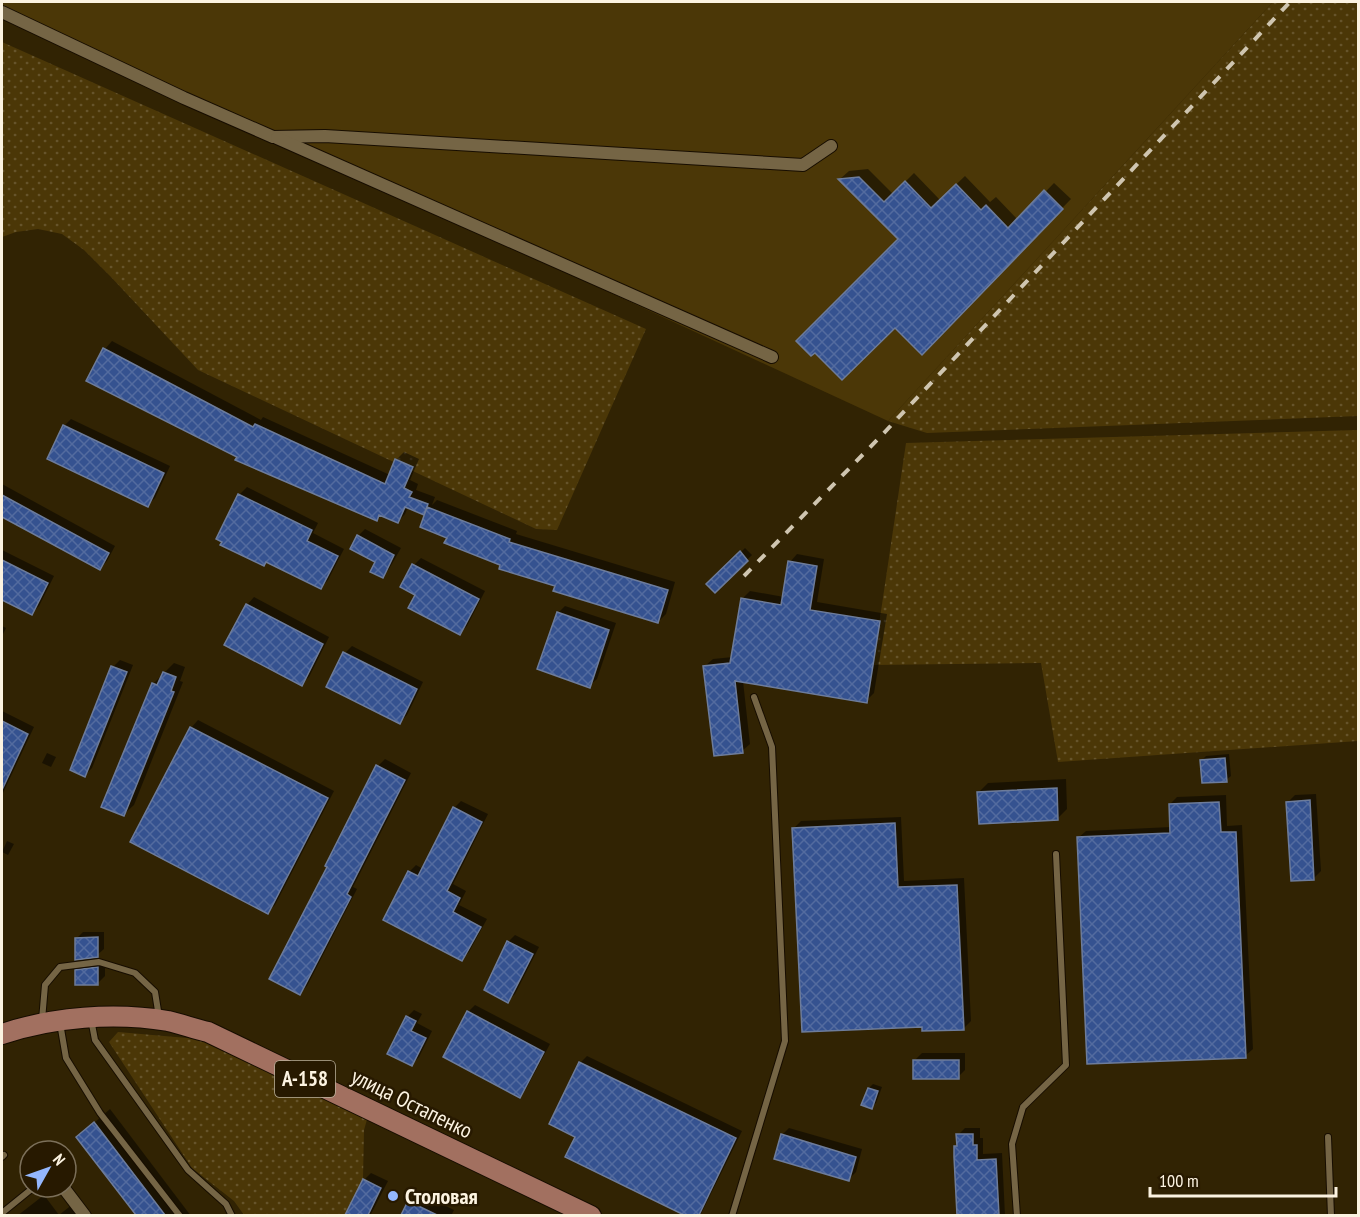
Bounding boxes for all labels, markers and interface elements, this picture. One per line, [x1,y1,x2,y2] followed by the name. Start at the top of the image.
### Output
[275,1061,335,1097] road number: А-158
[347,1062,477,1144] street label: улица Остапенко
[18,1139,78,1199] north arrow
[49,1150,70,1169] text: N
[1150,1160,1336,1198] scale bar
[1159,1169,1199,1192] text: 100 m
[405,1182,478,1210] place label: Столовая
[386,1189,400,1203] marker: Столовая

